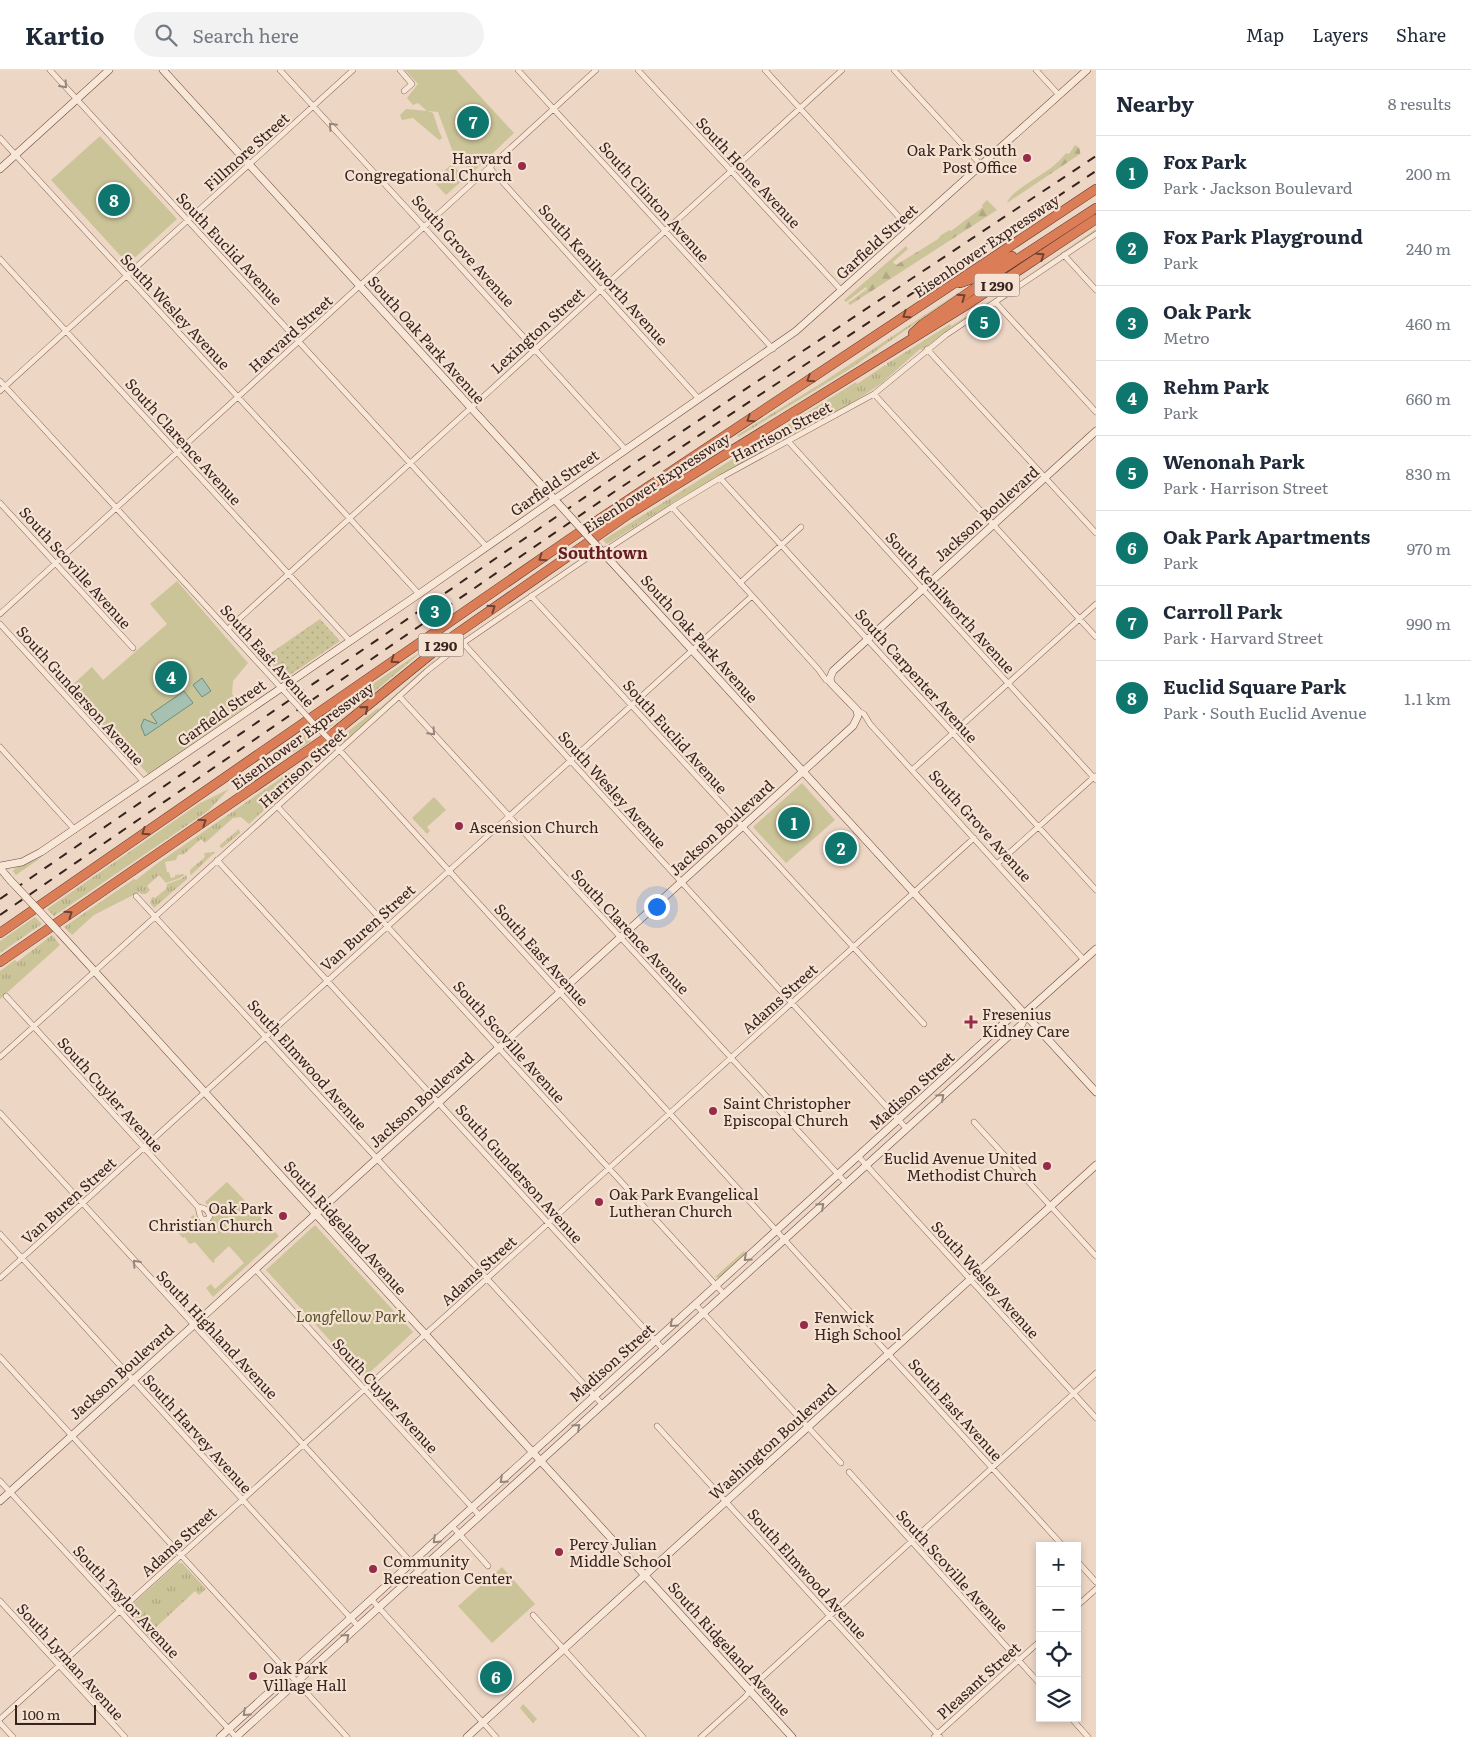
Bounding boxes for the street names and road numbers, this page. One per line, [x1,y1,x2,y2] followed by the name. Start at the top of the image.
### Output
[198,106,294,196] street label: Fillmore Street
[691,111,807,233] street label: South Home Avenue
[594,135,716,267] street label: South Clinton Avenue
[171,186,289,310] street label: South Euclid Avenue
[908,187,1064,303] street label: Eisenhower Expressway
[407,189,521,312] street label: South Grove Avenue
[534,198,674,350] street label: South Kenilworth Avenue
[830,198,922,284] street label: Garfield Street
[116,248,236,375] street label: South Wesley Avenue
[363,270,491,409] street label: South Oak Park Avenue
[974,274,1020,296] road number: I 290
[485,281,589,379] street label: Lexington Street
[243,289,337,377] street label: Harvard Street
[120,372,248,510] street label: South Clarence Avenue
[727,395,835,467] street label: Harrison Street
[578,425,735,538] street label: Eisenhower Expressway
[505,443,603,521] street label: Garfield Street
[929,460,1043,566] street label: Jackson Boulevard
[15,501,138,634] street label: South Scoville Avenue
[881,526,1021,678] street label: South Kenilworth Avenue
[636,569,764,708] street label: South Oak Park Avenue
[215,598,321,712] street label: South East Avenue
[850,603,984,747] street label: South Carpenter Avenue
[12,620,150,770] street label: South Gunderson Avenue
[418,634,464,656] road number: I 290
[172,673,270,751] street label: Garfield Street
[618,674,734,798] street label: South Euclid Avenue
[226,675,378,795] street label: Eisenhower Expressway
[253,721,351,813] street label: Harrison Street
[554,725,672,853] street label: South Wesley Avenue
[924,764,1038,887] street label: South Grove Avenue
[664,774,778,880] street label: Jackson Boulevard
[567,863,696,999] street label: South Clarence Avenue
[314,878,420,976] street label: Van Buren Street
[489,897,595,1011] street label: South East Avenue
[736,958,822,1038] street label: Adams Street
[449,975,572,1108] street label: South Scoville Avenue
[243,993,373,1135] street label: South Elmwood Avenue
[53,1031,169,1157] street label: South Cuyler Avenue
[863,1045,959,1135] street label: Madison Street
[364,1046,478,1152] street label: Jackson Boulevard
[451,1098,589,1248] street label: South Gunderson Avenue
[15,1151,121,1249] street label: Van Buren Street
[279,1155,413,1300] street label: South Ridgeland Avenue
[927,1215,1045,1343] street label: South Wesley Avenue
[435,1230,521,1310] street label: Adams Street
[152,1264,284,1404] street label: South Highland Avenue
[563,1317,659,1407] street label: Madison Street
[64,1318,178,1424] street label: Jackson Boulevard
[328,1332,444,1458] street label: South Cuyler Avenue
[903,1352,1009,1466] street label: South East Avenue
[138,1368,258,1498] street label: South Harvey Avenue
[703,1377,841,1505] street label: Washington Boulevard
[135,1501,221,1581] street label: Adams Street
[743,1502,873,1644] street label: South Elmwood Avenue
[892,1504,1015,1637] street label: South Scoville Avenue
[68,1539,186,1663] street label: South Taylor Avenue
[663,1576,797,1721] street label: South Ridgeland Avenue
[12,1597,130,1725] street label: South Lyman Avenue
[931,1636,1025,1724] street label: Pleasant Street

